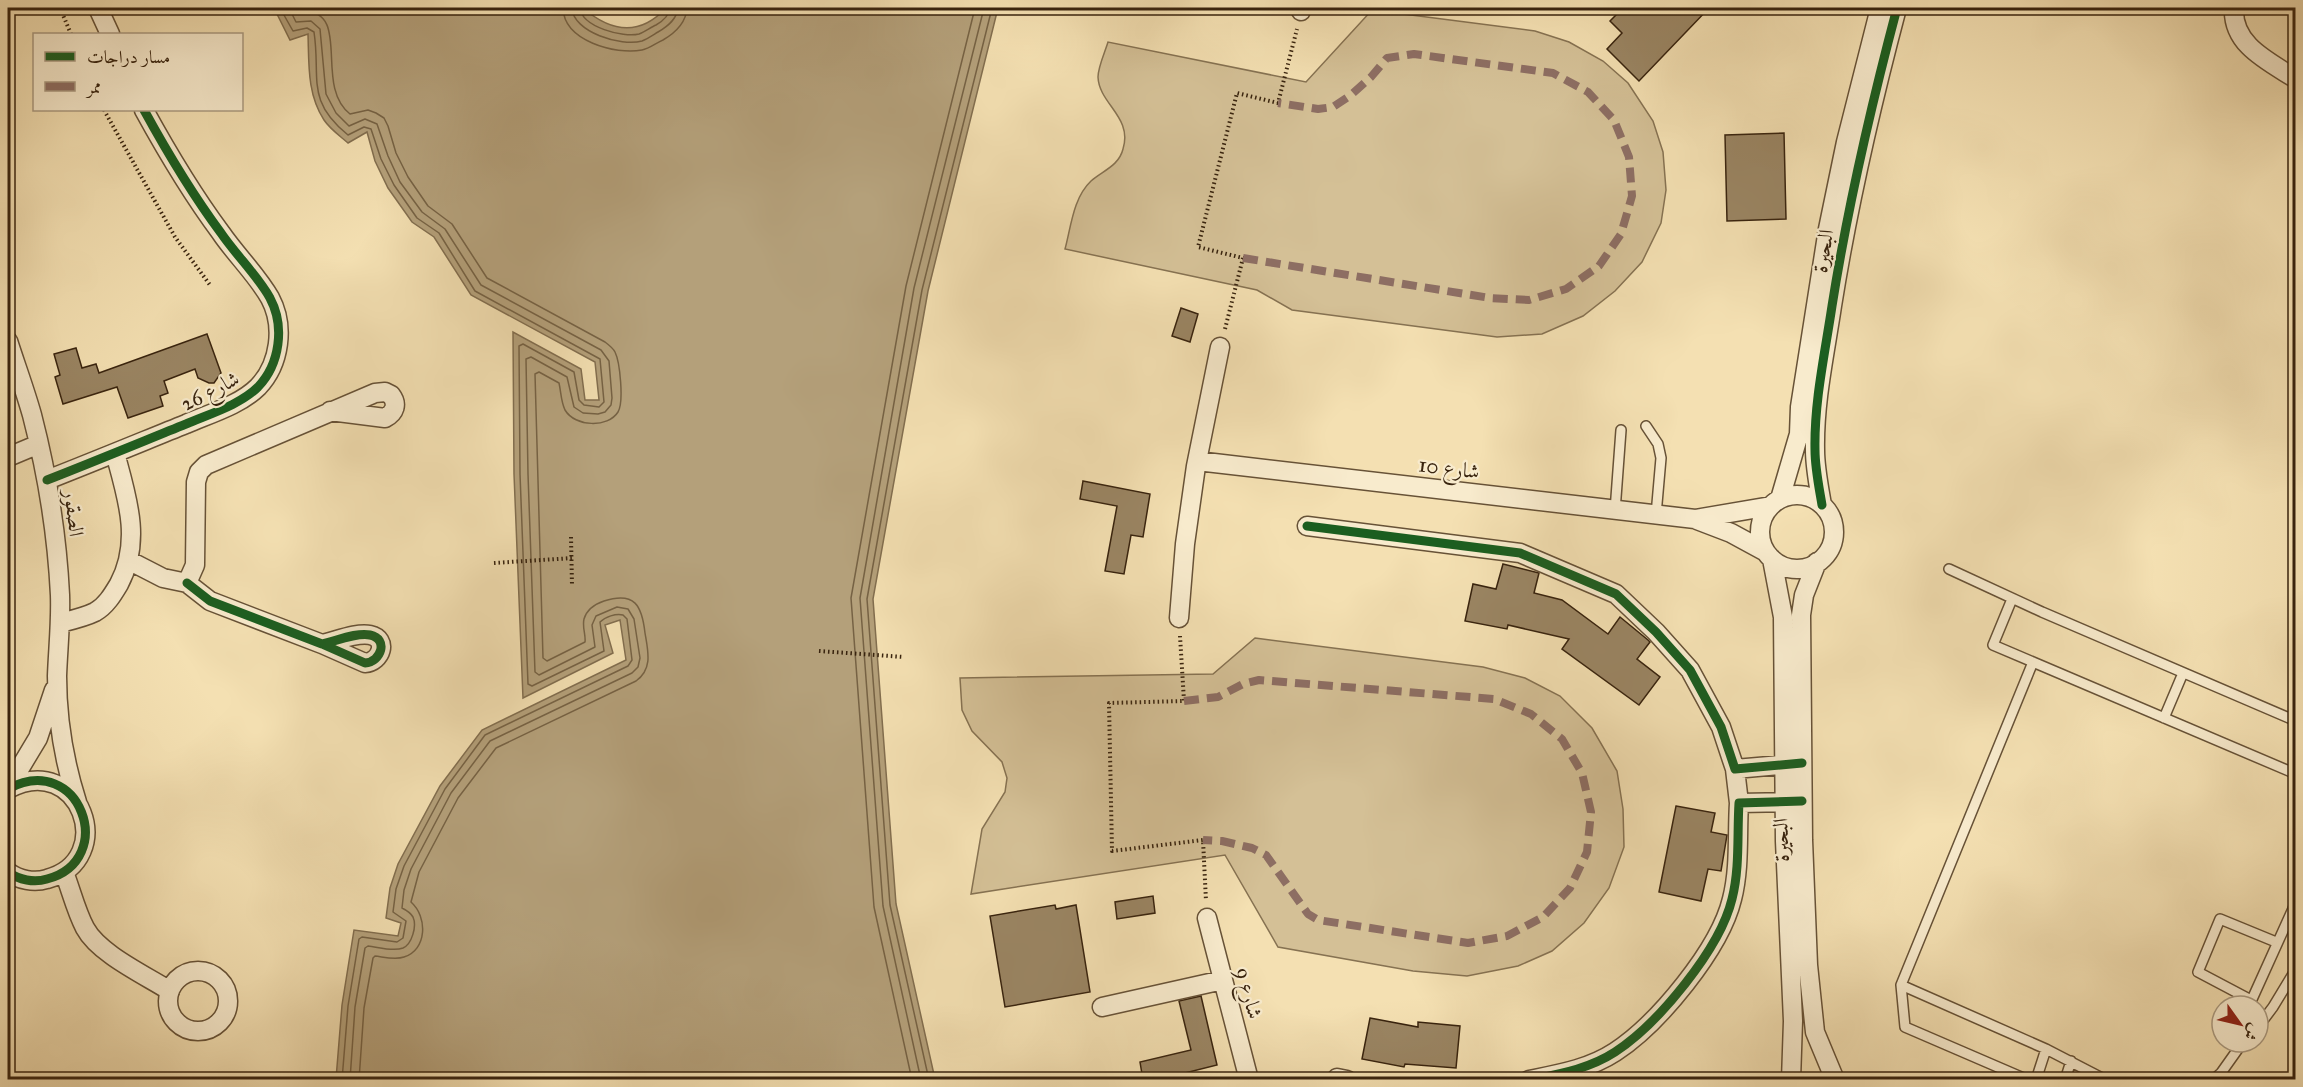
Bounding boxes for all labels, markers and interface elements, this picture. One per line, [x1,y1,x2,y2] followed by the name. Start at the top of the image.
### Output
[33,33,243,111] legend
[87,46,170,68] text: مسار دراجات
[85,76,101,99] text: ممر
[1807,227,1839,275] street label: البحيرة
[176,365,246,421] street label: شارع 26
[1416,451,1481,490] street label: شارع 10
[58,486,90,538] street label: الصقور
[1767,818,1795,862] street label: البحيرة
[1225,964,1268,1023] street label: شارع 9
[2210,994,2270,1054] north arrow
[2240,1020,2264,1044] text: ش

